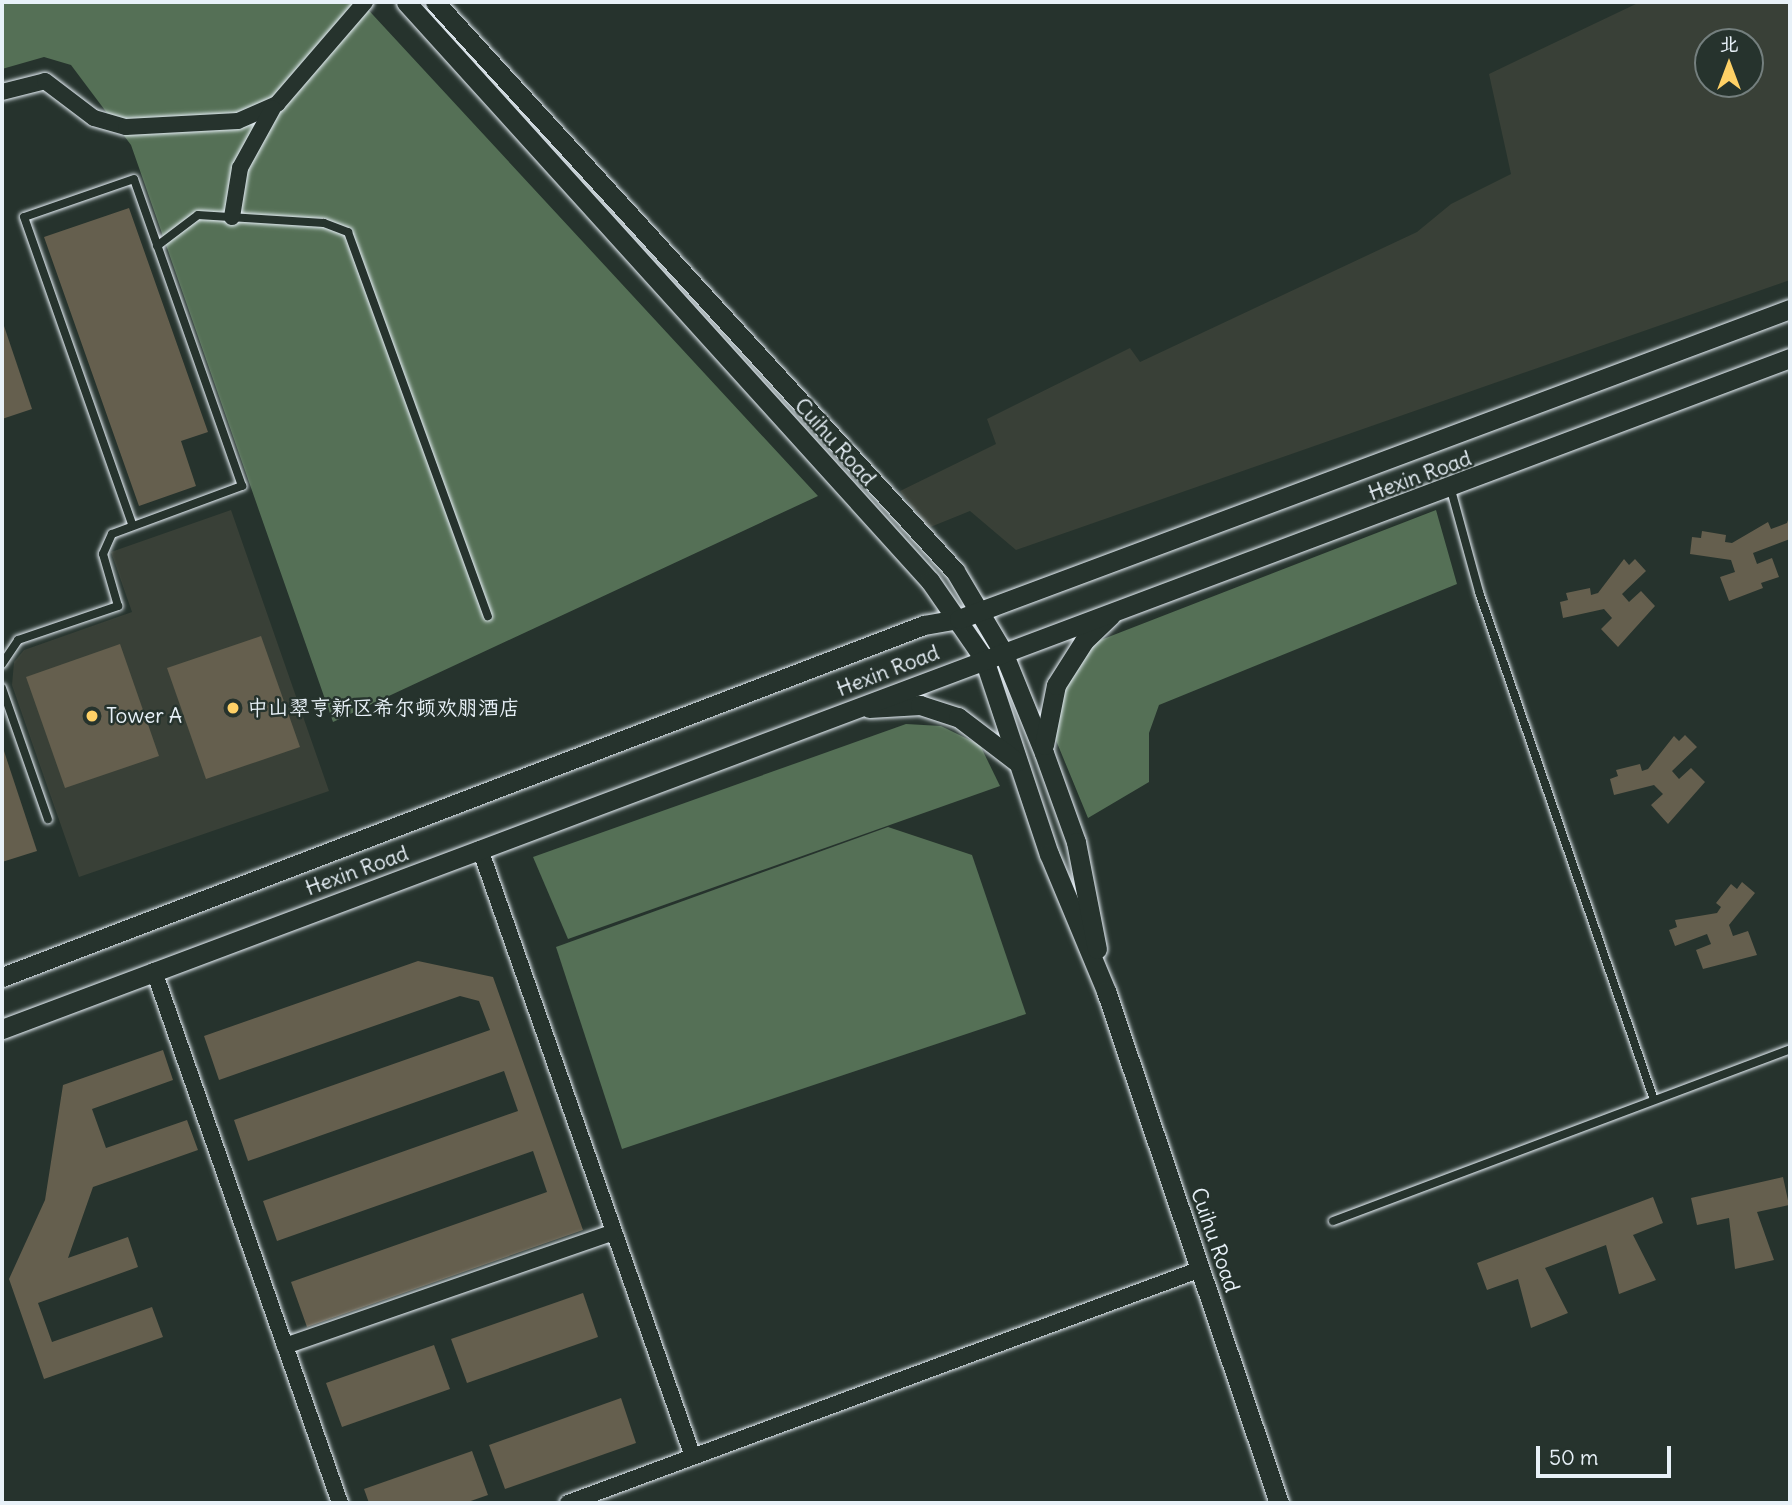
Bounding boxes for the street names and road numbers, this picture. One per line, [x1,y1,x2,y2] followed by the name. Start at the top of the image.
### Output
[789,393,881,491] street label: Cuihu Road
[1365,446,1475,506] street label: Hexin Road
[833,640,943,702] street label: Hexin Road
[302,841,412,901] street label: Hexin Road
[1185,1184,1245,1296] street label: Cuihu Road

